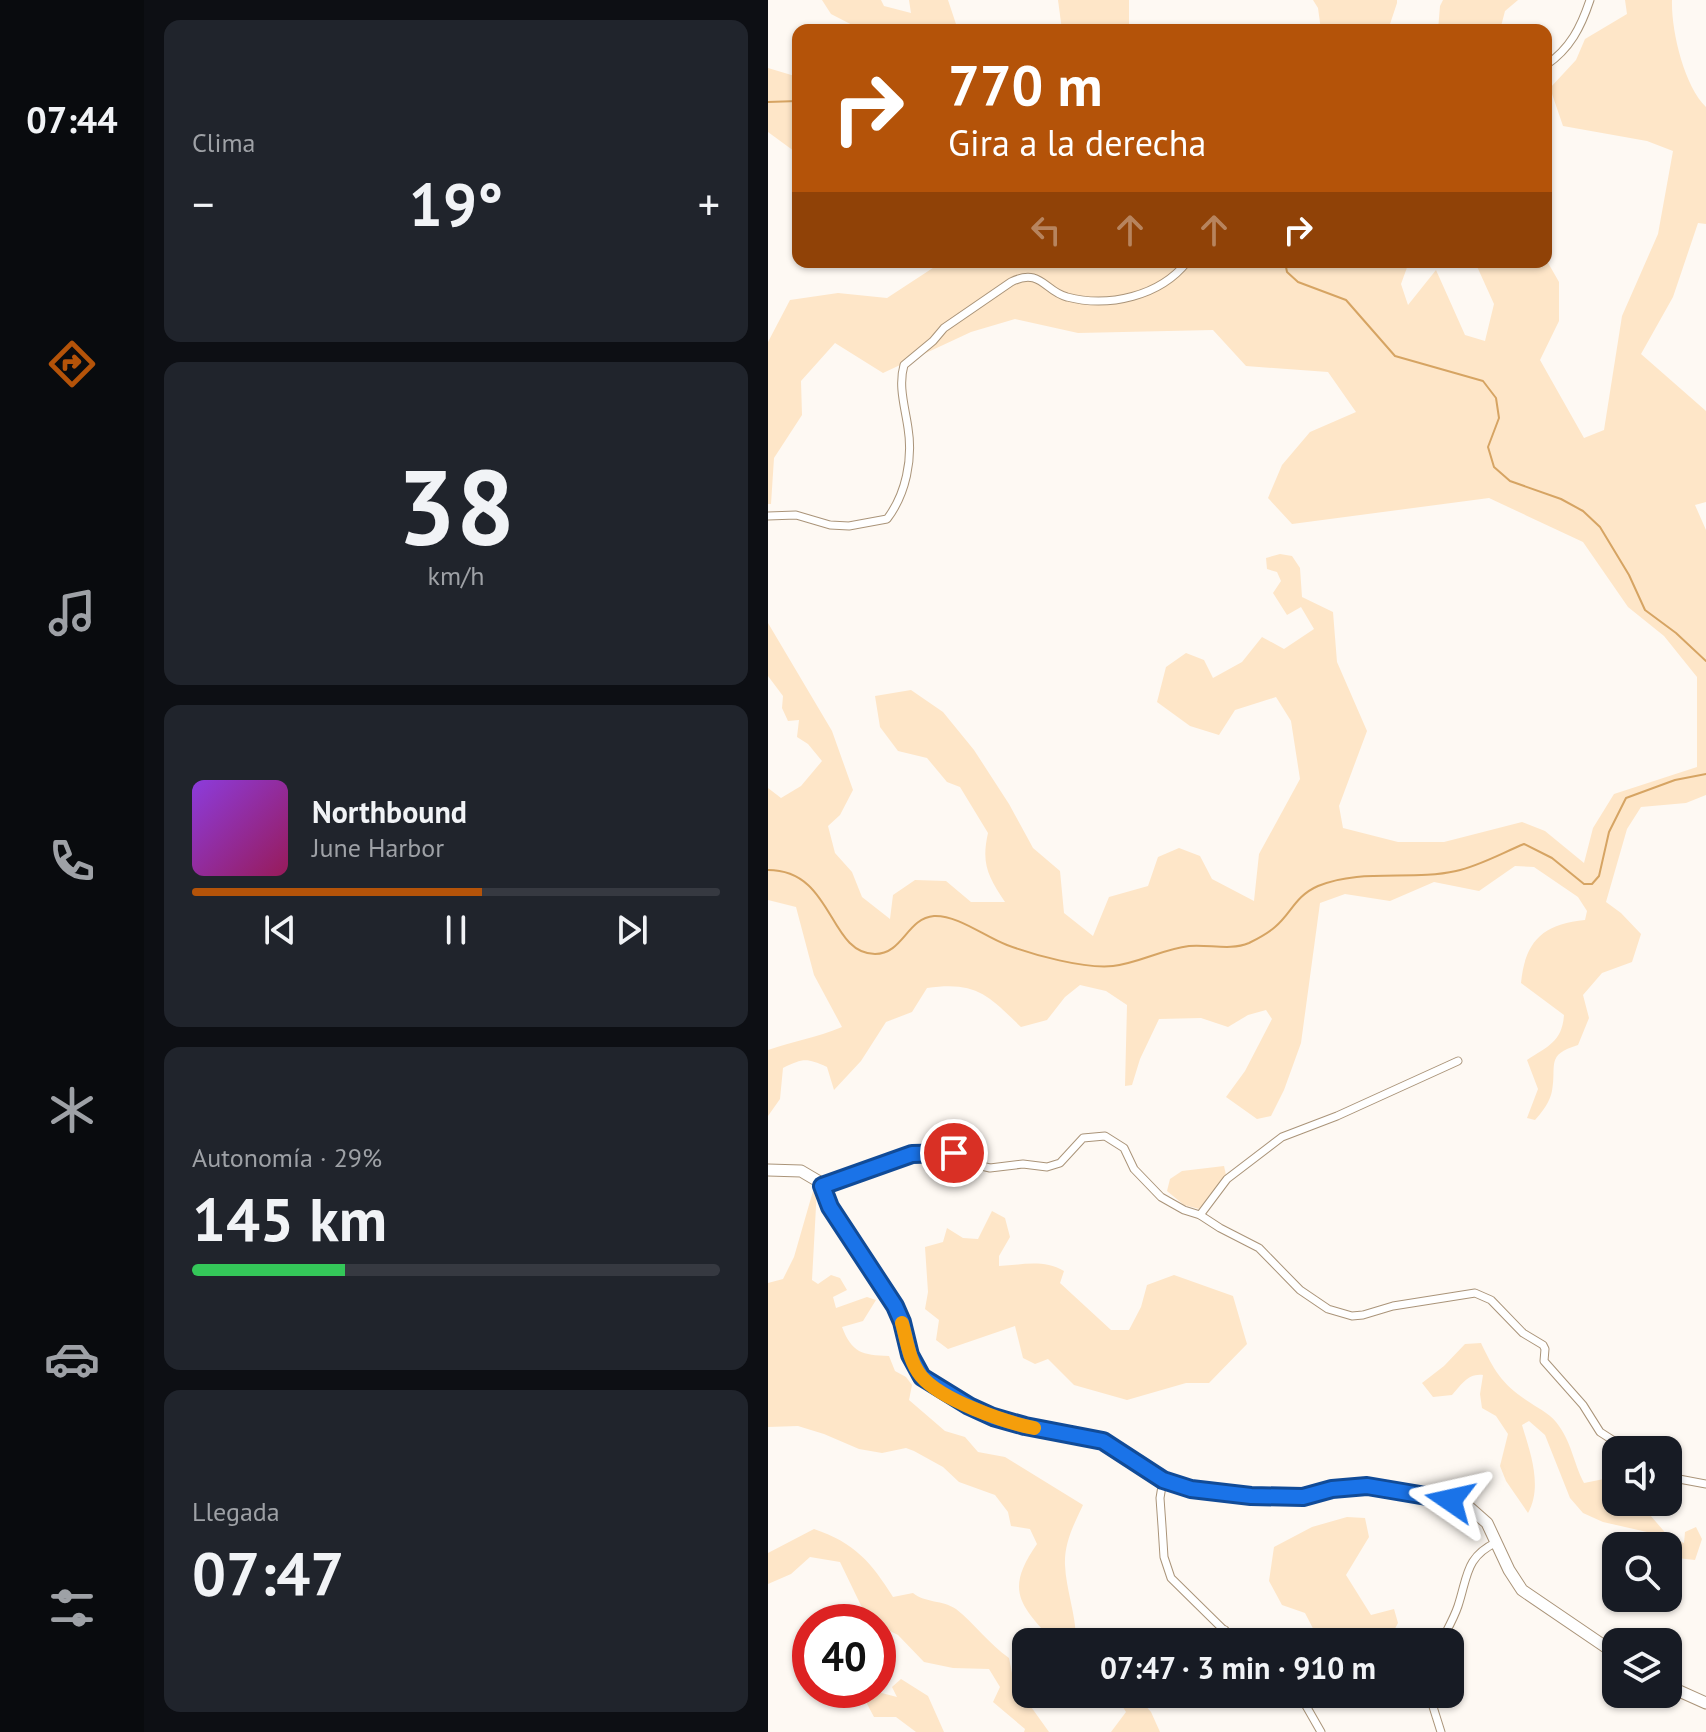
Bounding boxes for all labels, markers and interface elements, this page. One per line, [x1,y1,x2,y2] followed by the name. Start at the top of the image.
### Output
[948,49,1103,121] text: 770 m
[816,56,920,160] icon: right
[26,96,118,143] text: 07:44
[948,119,1206,166] text: Gira a la derecha
[192,126,255,159] text: Clima
[409,165,503,243] text: 19°
[192,175,214,232] text: −
[698,175,720,232] text: +
[1024,208,1068,252] icon: left
[1108,208,1152,252] icon: ahead
[1192,208,1236,252] icon: ahead
[1276,208,1320,252] icon: right
[44,336,100,392] icon: directions
[397,439,515,574] text: 38
[428,559,485,592] text: km/h
[44,585,100,641] icon: music
[312,792,467,831] text: Northbound
[312,831,444,864] text: June Harbor
[44,833,100,889] icon: phone
[258,908,302,952] icon: previous
[434,908,478,952] icon: pause
[610,908,654,952] icon: next
[44,1082,100,1138] icon: climate
[920,1119,988,1187] pin
[932,1131,976,1175] icon: arrive
[192,1141,382,1174] text: Autonomía · 29%
[192,1180,387,1258] text: 145 km
[44,1331,100,1387] icon: car
[1602,1436,1682,1708] map controls
[1602,1436,1682,1516] button: sound
[1408,1458,1492,1542] position arrow
[192,1495,280,1528] text: Llegada
[1602,1532,1682,1612] button: search
[192,1534,344,1612] text: 07:47
[44,1580,100,1636] icon: filters
[792,1604,896,1708] speed limit sign: 40
[1602,1628,1682,1708] button: layers
[1100,1648,1376,1687] text: 07:47 · 3 min · 910 m

